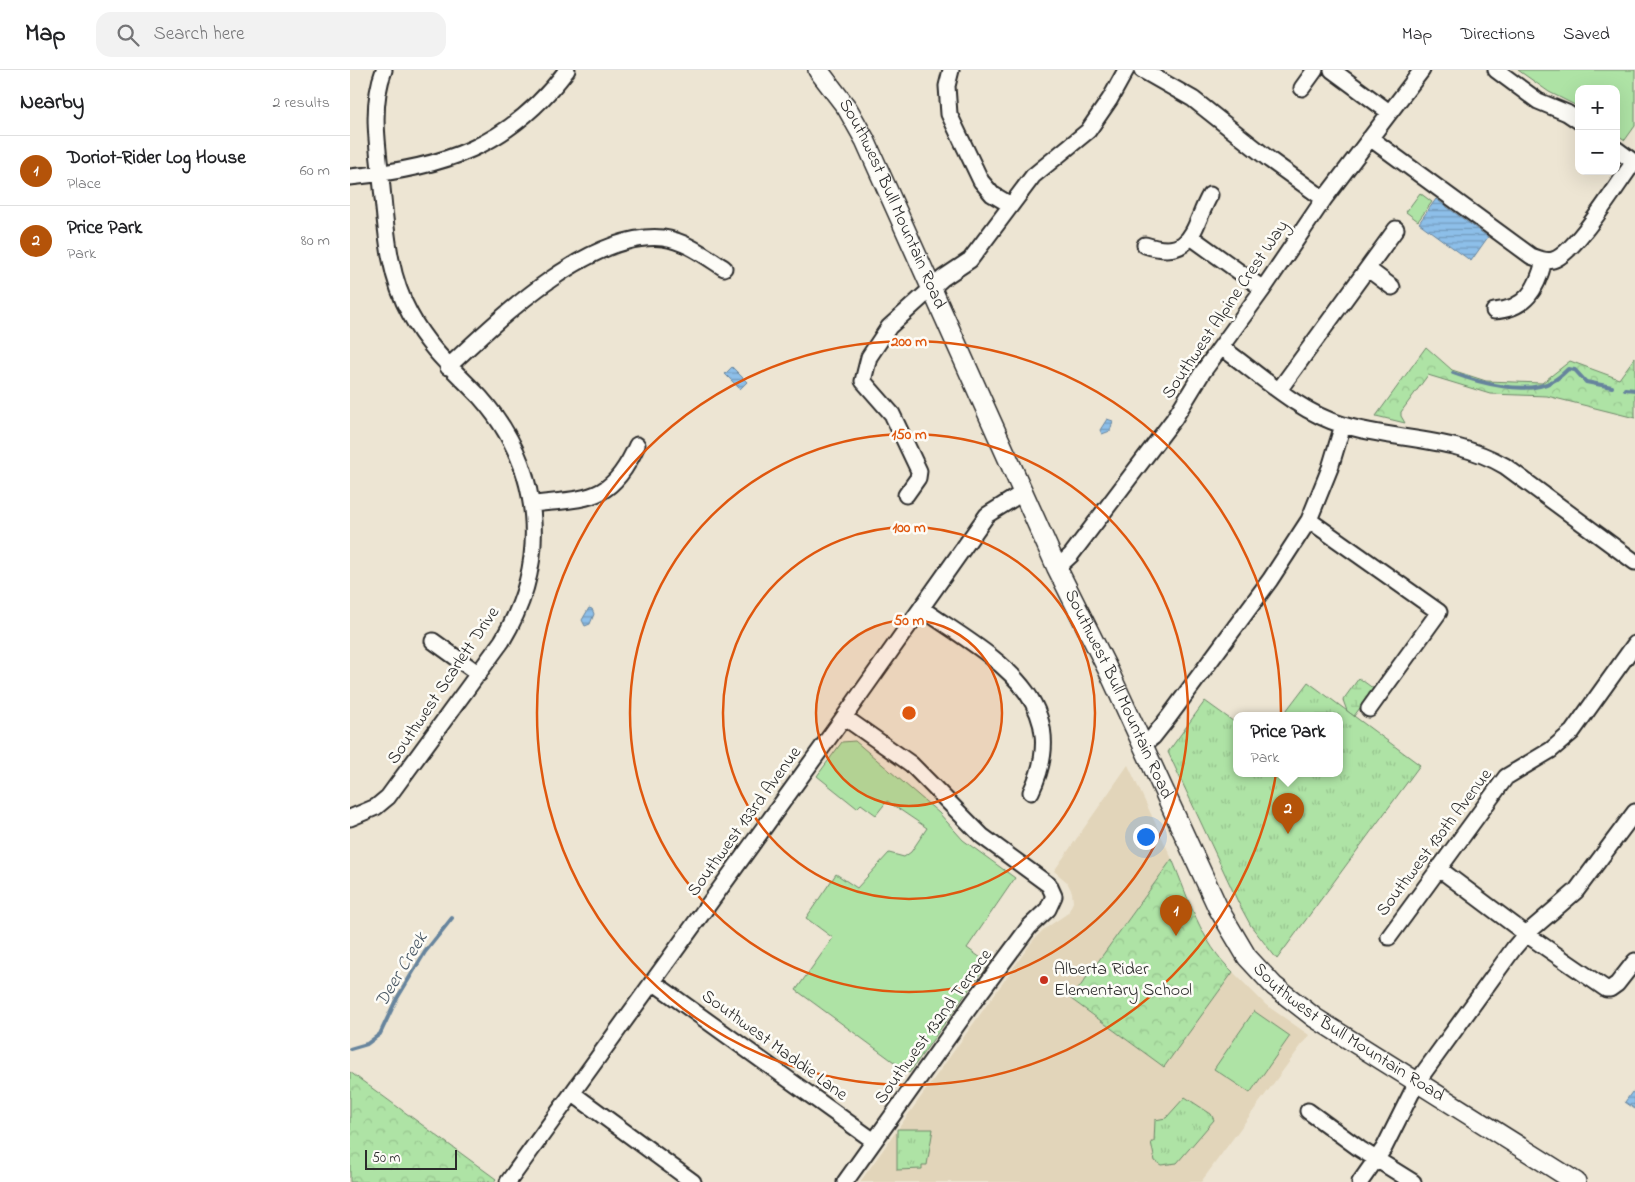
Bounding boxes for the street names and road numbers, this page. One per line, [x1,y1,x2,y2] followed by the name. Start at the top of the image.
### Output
[831,93,952,313] street label: Southwest Bull Mountain Road
[1156,215,1296,405] street label: Southwest Alpine Crest Way
[1057,585,1179,803] street label: Southwest Bull Mountain Road
[381,601,507,770] street label: Southwest Scarlett Drive
[682,741,809,902] street label: Southwest 133rd Avenue
[1371,763,1500,922] street label: Southwest 130th Avenue
[869,943,1000,1110] street label: Southwest 132nd Terrace
[1246,957,1449,1109] street label: Southwest Bull Mountain Road
[695,984,853,1109] street label: Southwest Maddie Lane

